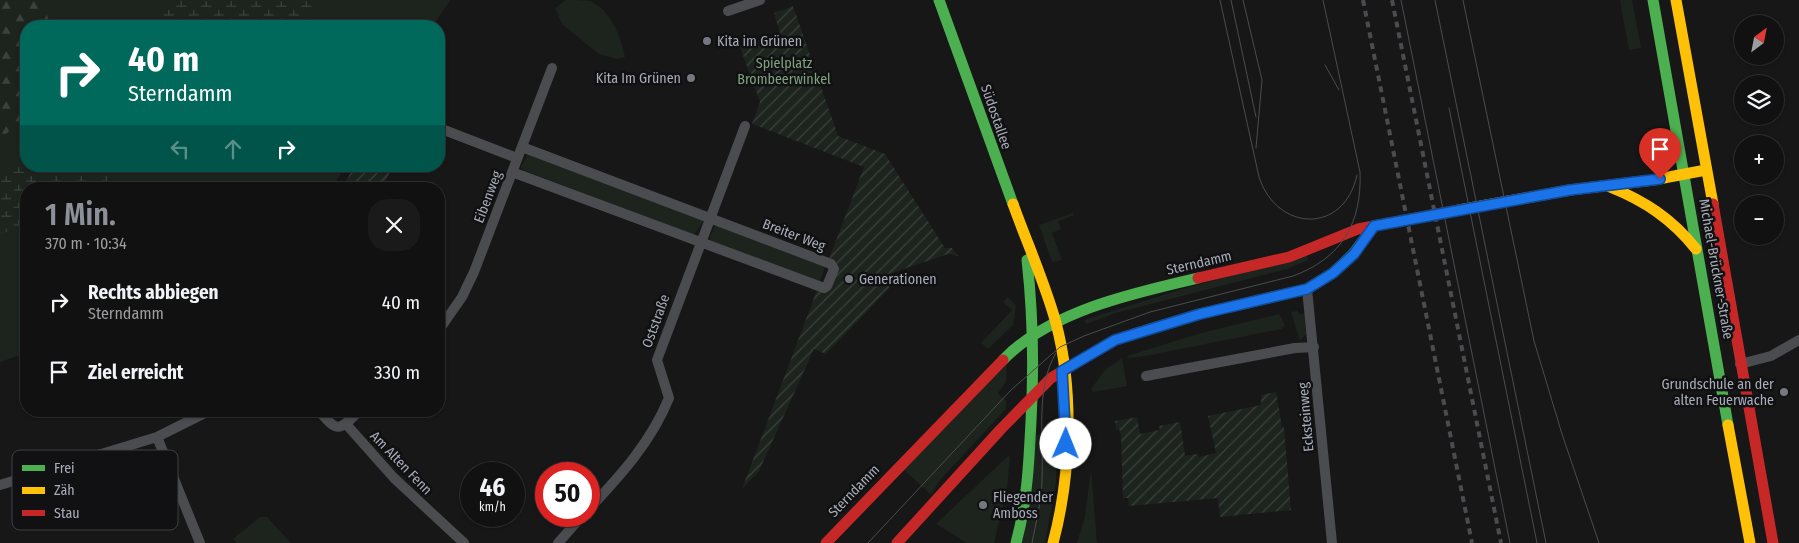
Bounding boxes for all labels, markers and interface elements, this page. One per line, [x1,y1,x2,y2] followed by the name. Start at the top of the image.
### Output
[1734,15,1784,65] north arrow
[1734,15,1784,245] map controls
[717,33,802,50] place label: Kita im Grünen
[701,35,713,47] marker: Kita im Grünen
[128,38,199,80] text: 40 m
[45,40,110,105] icon: right
[737,55,831,88] park label: Spielplatz Brombeerwinkel
[596,70,681,87] place label: Kita Im Grünen
[685,72,697,84] marker: Kita Im Grünen
[1734,75,1784,125] button: layers
[128,80,232,107] text: Sterndamm
[977,82,1015,152] street label: Südostallee
[1639,128,1681,179] pin
[166,135,194,163] icon: left
[219,135,247,163] icon: ahead
[272,135,300,163] icon: right
[1646,135,1674,163] icon: arrive
[1734,135,1784,185] button: +
[470,168,506,225] street label: Eibenweg
[1734,195,1784,245] button: −
[45,197,116,233] text: 1 Min.
[1695,197,1737,341] street label: Michael-Brückner-Straße
[368,199,420,251] button: close
[760,215,828,255] street label: Breiter Weg
[45,234,127,253] text: 370 m · 10:34
[1165,247,1233,279] street label: Sterndamm
[859,271,937,288] place label: Generationen
[843,273,855,285] marker: Generationen
[88,281,218,304] text: Rechts abbiegen
[45,288,73,316] icon: right
[382,291,420,314] text: 40 m
[639,292,674,350] street label: Oststraße
[88,304,164,323] text: Sterndamm
[45,358,73,386] icon: arrive
[88,361,184,384] text: Ziel erreicht
[374,361,420,384] text: 330 m
[1662,376,1774,409] place label: Grundschule an der alten Feuerwache
[1294,381,1317,452] street label: Ecksteinweg
[1778,386,1790,398] marker: Grundschule an der alten Feuerwache
[1039,417,1091,469] position arrow
[366,428,436,498] street label: Am Alten Fenn
[12,450,178,530] legend
[54,460,75,477] text: Frei
[825,461,883,521] street label: Sterndamm
[535,462,600,527] speed limit sign: 50
[480,473,505,503] text: 46
[54,482,75,499] text: Zäh
[993,489,1053,522] place label: Fliegender Amboss
[977,499,989,511] marker: Fliegender Amboss
[479,500,506,514] text: km/h
[54,505,80,522] text: Stau

